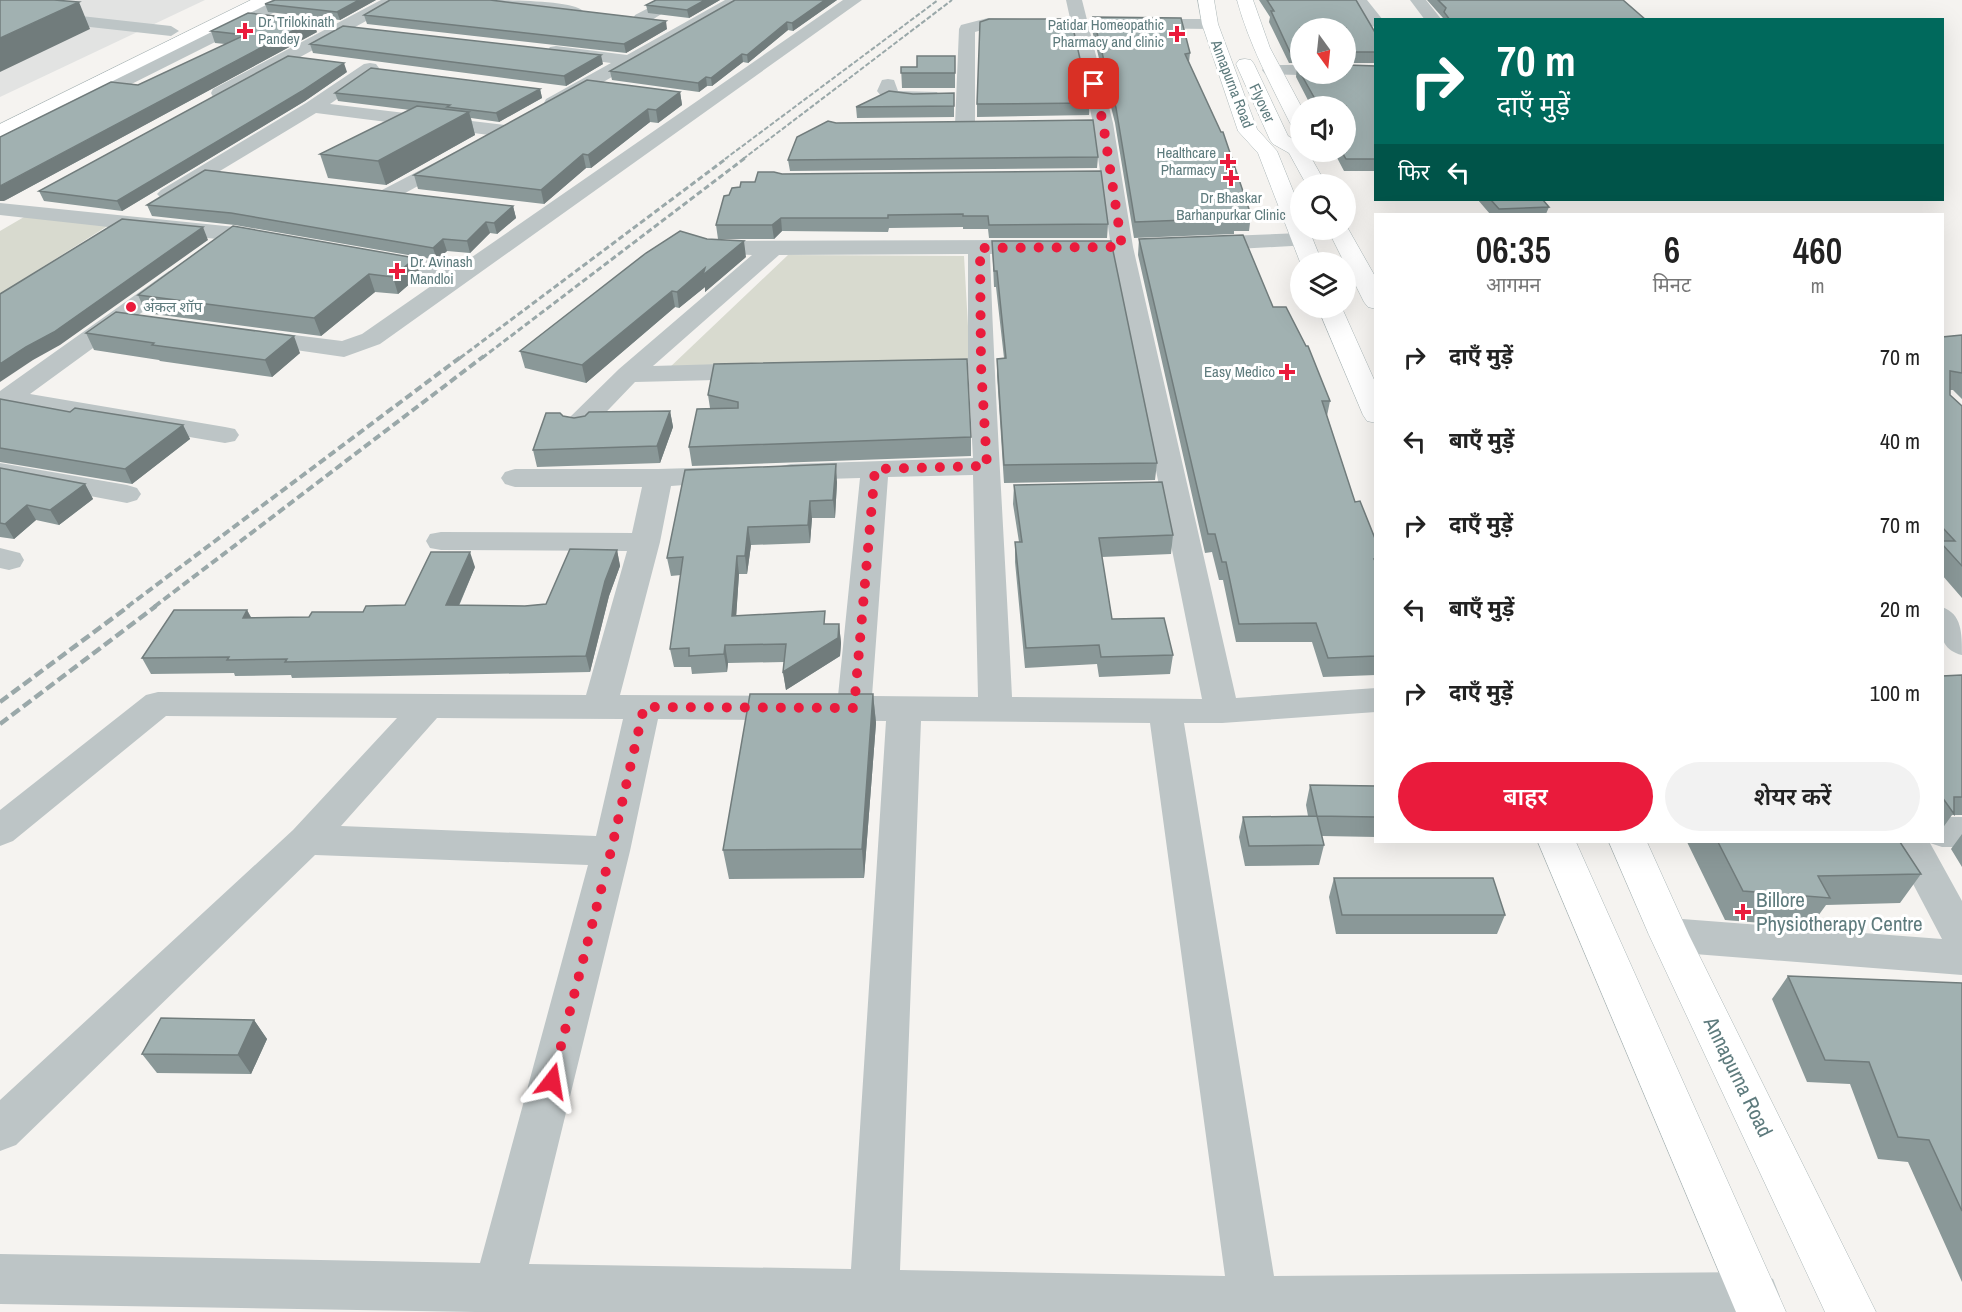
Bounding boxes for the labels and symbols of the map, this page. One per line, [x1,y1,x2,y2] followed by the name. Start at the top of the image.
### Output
[258,11,335,49] place label: Dr. Trilokinath Pandey
[1048,14,1164,52] place label: Patidar Homeopathic Pharmacy and clinic
[1290,18,1356,84] north arrow
[236,22,254,40] marker: Dr. Trilokinath Pandey
[1168,25,1186,43] marker: Patidar Homeopathic Pharmacy and clinic
[1206,36,1259,131] street label: Annapurna Road
[1068,58,1119,109] pin
[1244,80,1280,126] street label: Flyover
[1157,142,1217,180] place label: Healthcare Pharmacy
[1221,155,1235,169] marker: Healthcare Pharmacy
[1222,169,1240,187] marker: Dr Bhaskar Barhanpurkar Clinic
[1176,187,1286,225] place label: Dr Bhaskar Barhanpurkar Clinic
[410,251,473,289] place label: Dr. Avinash Mandloi
[388,262,406,280] marker: Dr. Avinash Mandloi
[143,296,203,317] place label: अंकल शॉप
[124,300,138,314] marker: अंकल शॉप
[1204,361,1275,382] place label: Easy Medico
[1280,365,1294,379] marker: Easy Medico
[1756,885,1923,938] place label: Billore Physiotherapy Centre
[1734,903,1752,921] marker: Billore Physiotherapy Centre
[1696,1011,1780,1142] street label: Annapurna Road
[520,1049,584,1113] position arrow

